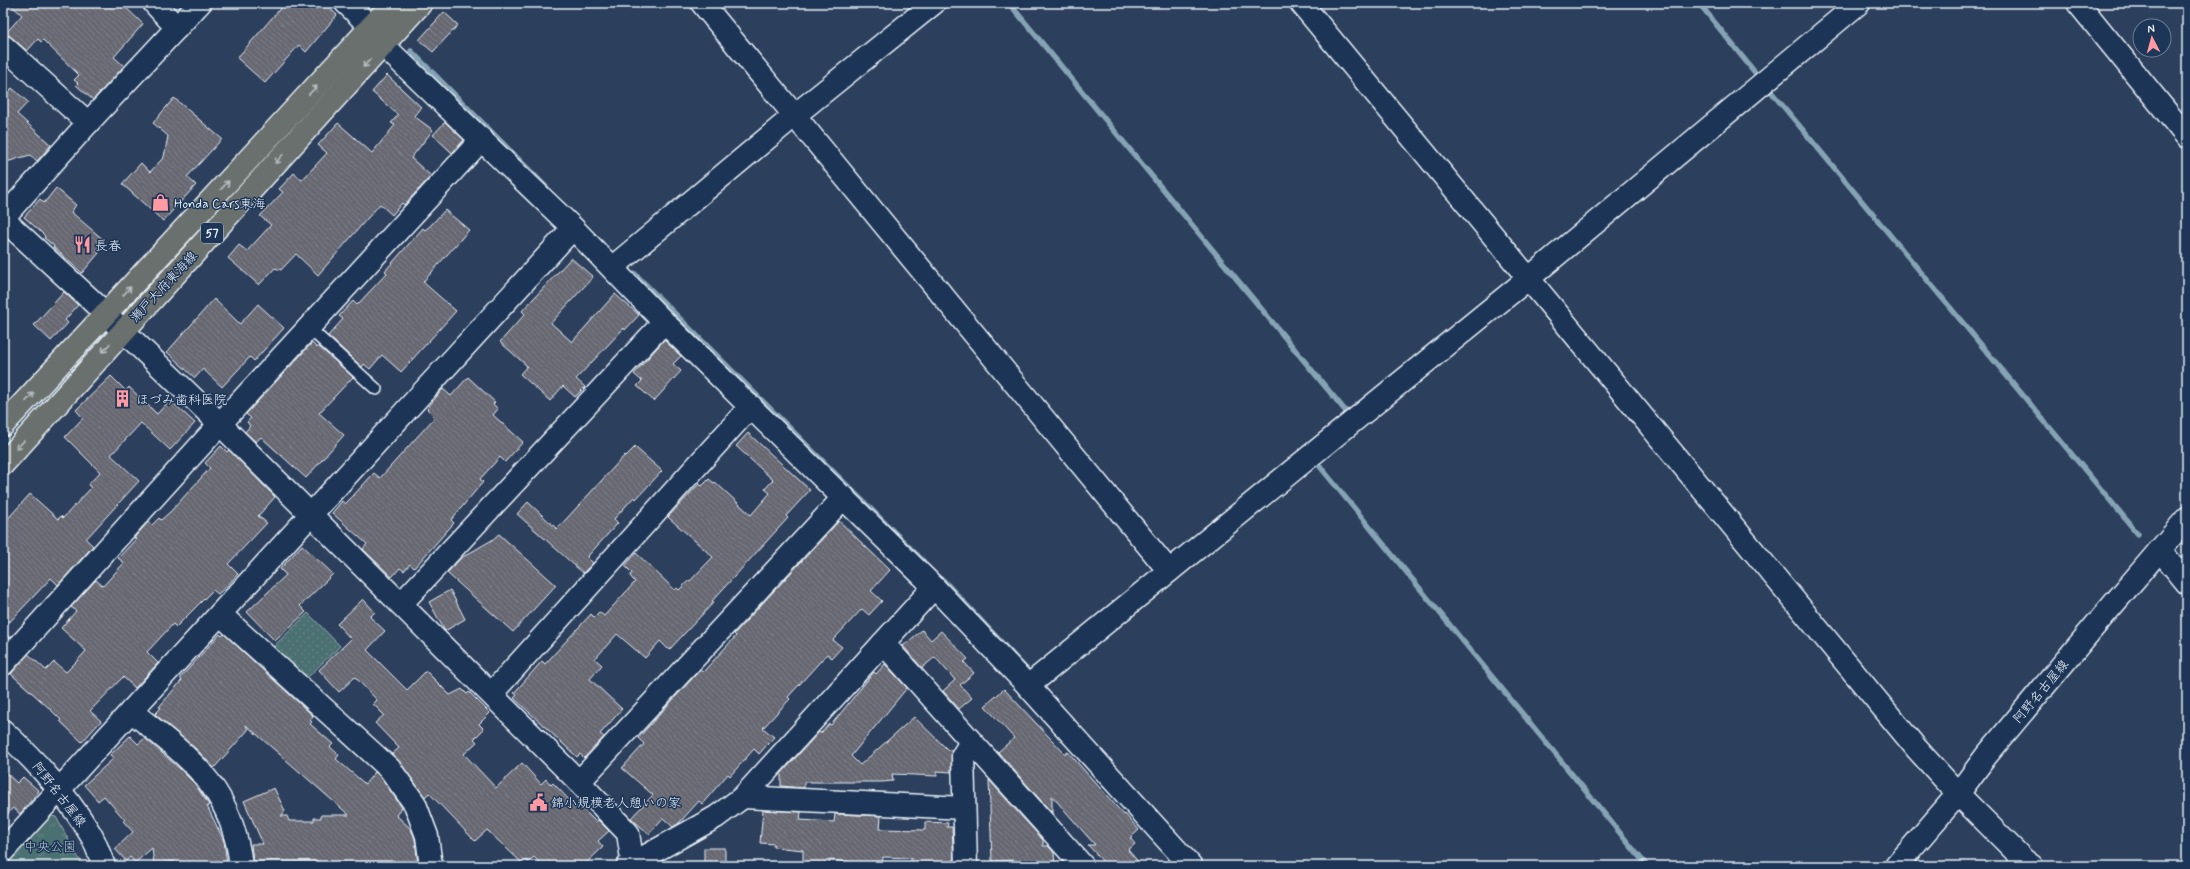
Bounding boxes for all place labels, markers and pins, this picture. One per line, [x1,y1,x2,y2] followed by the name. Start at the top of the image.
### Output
[151,193,171,213] shop icon: Honda Cars東海
[174,196,266,213] place label: Honda Cars東海
[72,235,92,255] restaurant icon: 長春
[95,238,121,255] place label: 長春
[113,389,133,409] building icon: ほづみ歯科医院
[136,392,227,409] place label: ほづみ歯科医院
[528,792,548,812] public building icon: 錦小規模老人憩いの家
[551,795,681,812] place label: 錦小規模老人憩いの家

